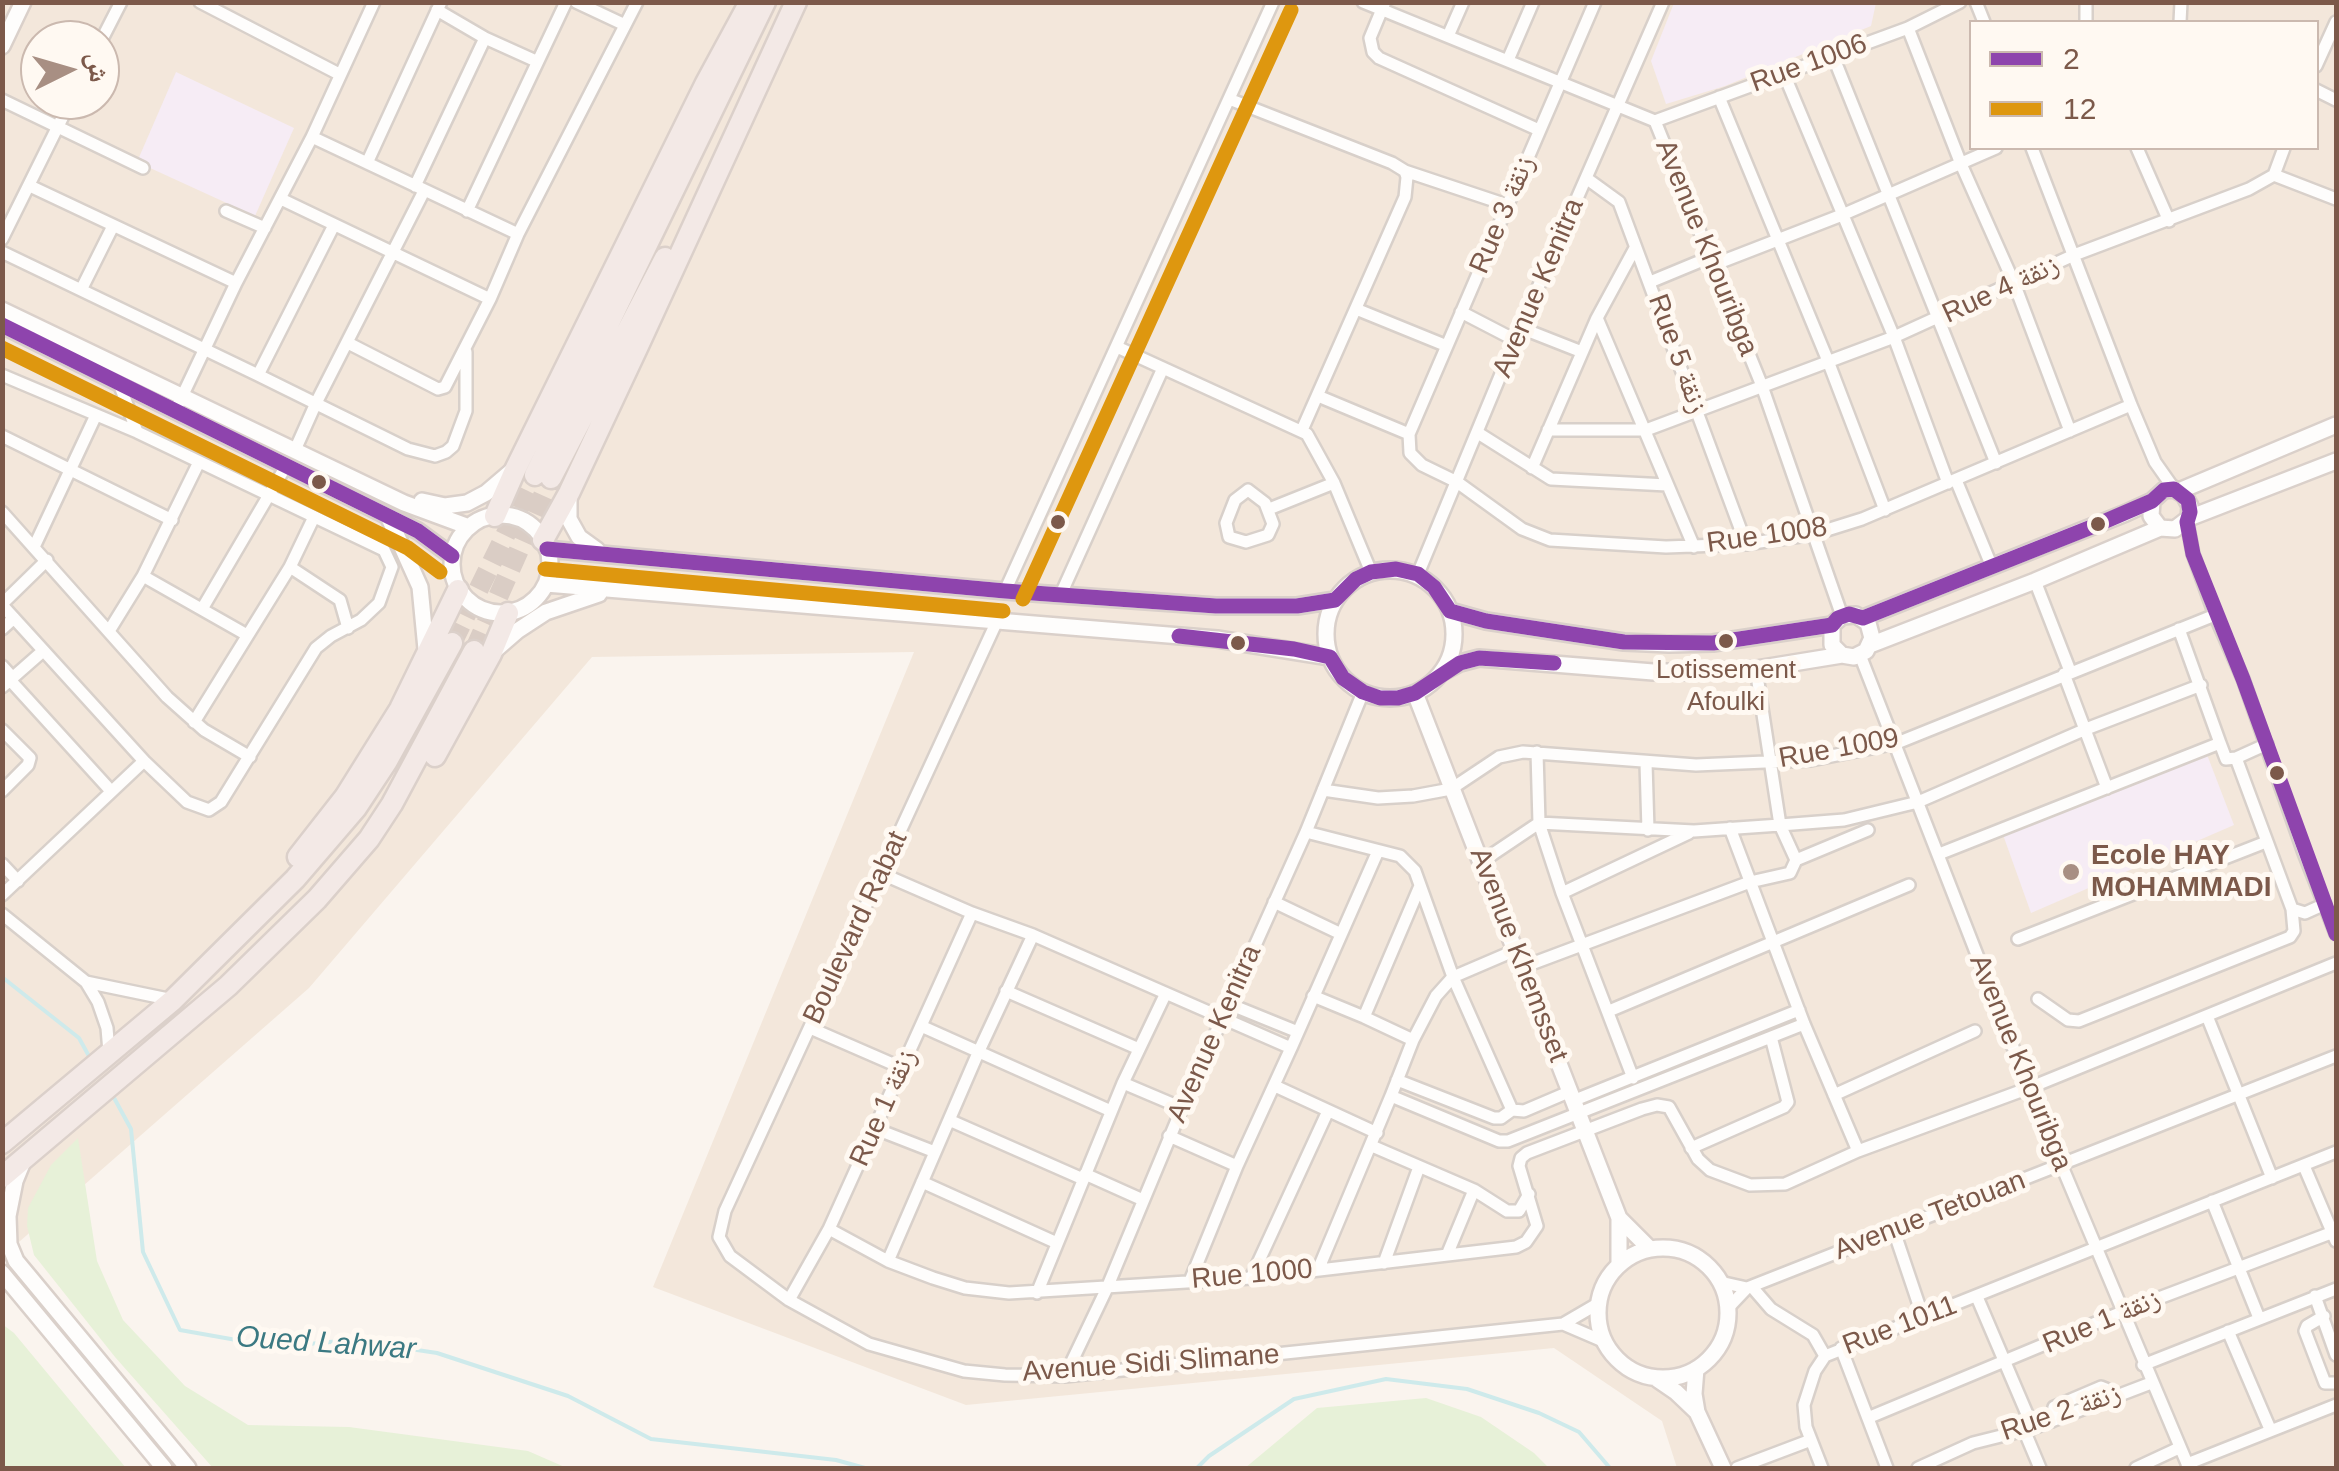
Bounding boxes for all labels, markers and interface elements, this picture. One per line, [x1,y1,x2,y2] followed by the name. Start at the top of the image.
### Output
[20,20,120,120] north arrow
[1969,20,2319,150] legend
[1746,27,1872,101] street label: Rue 1006
[2063,42,2080,75] text: 2
[82,51,115,84] text: ش
[2063,92,2096,125] text: 12
[1647,135,1765,361] street label: Avenue Khouribga
[1463,151,1543,279] street label: Rue 3 زنقة
[1486,194,1592,382] street label: Avenue Kenitra
[1937,248,2065,332] street label: Rue 4 زنقة
[1640,290,1714,418] street label: Rue 5 زنقة
[309,472,329,492] unlabelled marker
[1705,511,1829,561] street label: Rue 1008
[1048,512,1068,532] unlabelled marker
[2088,514,2108,534] unlabelled marker
[1716,631,1736,651] marker: Lotissement Afoulki
[1228,633,1248,653] unlabelled marker
[1656,655,1796,716] place label: Lotissement Afoulki
[1776,722,1902,776] street label: Rue 1009
[2267,763,2287,783] unlabelled marker
[797,826,915,1030] street label: Boulevard Rabat
[2091,839,2271,905] place label: Ecole HAY MOHAMMADI
[1462,843,1574,1067] street label: Avenue Khemsset
[2060,861,2082,883] marker: Ecole HAY MOHAMMADI
[1161,940,1269,1128] street label: Avenue Kenitra
[1961,950,2079,1176] street label: Avenue Khouribga
[843,1044,925,1172] street label: Rue 1 زنقة
[1830,1164,2030,1268] street label: Avenue Tetouan
[1190,1253,1314,1297] street label: Rue 1000
[2038,1282,2166,1362] street label: Rue 1 زنقة
[1838,1289,1962,1363] street label: Rue 1011
[235,1320,417,1368] water label: Oued Lahwar
[1021,1338,1281,1390] street label: Avenue Sidi Slimane
[1997,1377,2125,1449] street label: Rue 2 زنقة

